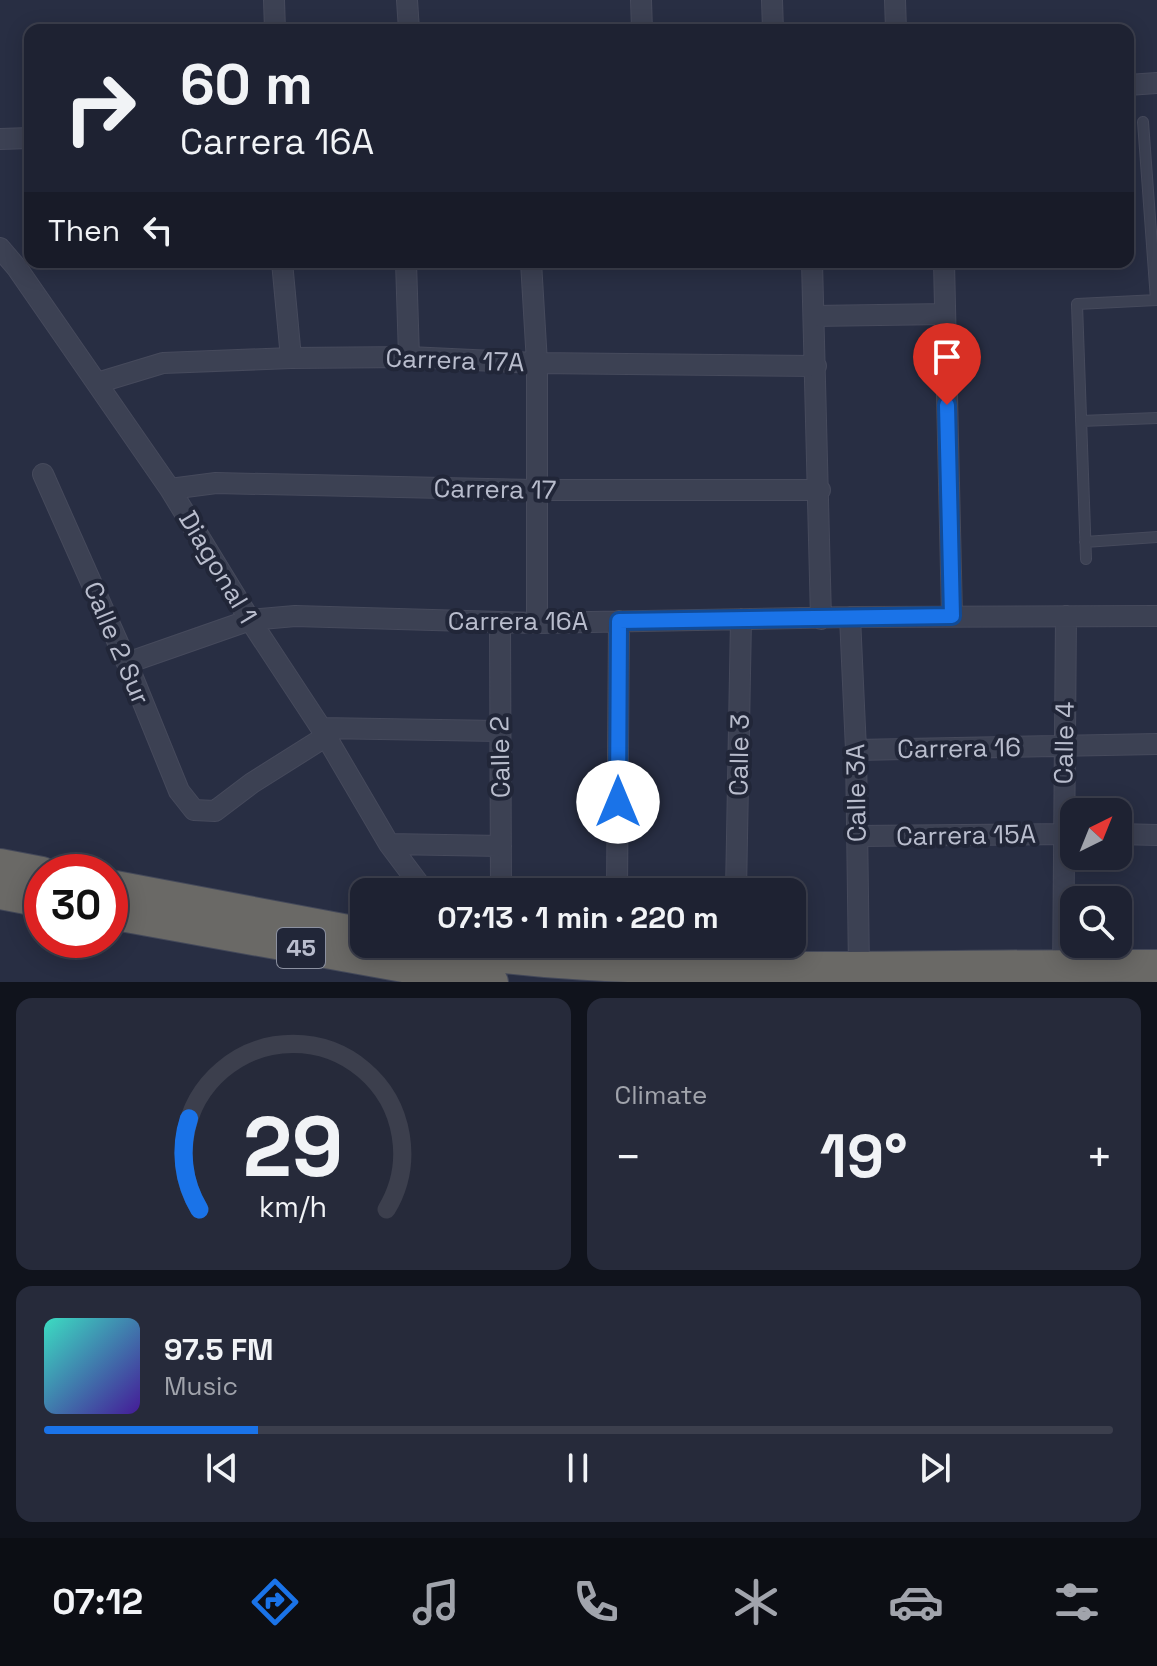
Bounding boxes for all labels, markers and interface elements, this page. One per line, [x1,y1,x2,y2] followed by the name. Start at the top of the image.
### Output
[180,49,313,120] text: 60 m
[48,56,152,160] icon: right
[180,119,374,165] text: Carrera 16A
[136,208,180,252] icon: left
[48,211,120,250] text: Then
[913,323,981,405] pin
[925,335,969,379] icon: arrive
[385,341,525,379] street label: Carrera 17A
[433,471,557,507] street label: Carrera 17
[171,504,265,630] street label: Diagonal 1
[76,576,158,710] street label: Calle 2 Sur
[448,604,588,638] street label: Carrera 16A
[1046,701,1082,785] street label: Calle 4
[721,714,757,796] street label: Calle 3
[482,716,518,798] street label: Calle 2
[897,730,1021,766] street label: Carrera 16
[838,743,874,843] street label: Calle 3A
[576,760,660,844] position arrow
[1060,798,1132,870] north arrow
[1060,798,1132,958] map controls
[896,817,1036,853] street label: Carrera 15A
[24,854,128,958] speed limit sign: 30
[1060,886,1132,958] button: search
[437,898,719,937] text: 07:13 · 1 min · 220 m
[277,928,325,968] road number: 45
[615,1078,707,1112] text: Climate
[243,1094,344,1200] text: 29
[820,1118,908,1195] text: 19°
[615,1129,642,1185] text: −
[1086,1129,1113,1185] text: +
[259,1189,327,1225] text: km/h
[164,1330,274,1369] text: 97.5 FM
[164,1369,238,1403] text: Music
[200,1446,244,1490] icon: previous
[556,1446,600,1490] icon: pause
[913,1446,957,1490] icon: next
[247,1574,303,1630] icon: directions
[408,1574,464,1630] icon: music
[568,1574,624,1630] icon: phone
[728,1574,784,1630] icon: climate
[888,1574,944,1630] icon: car
[1049,1574,1105,1630] icon: filters
[52,1579,143,1625] text: 07:12

